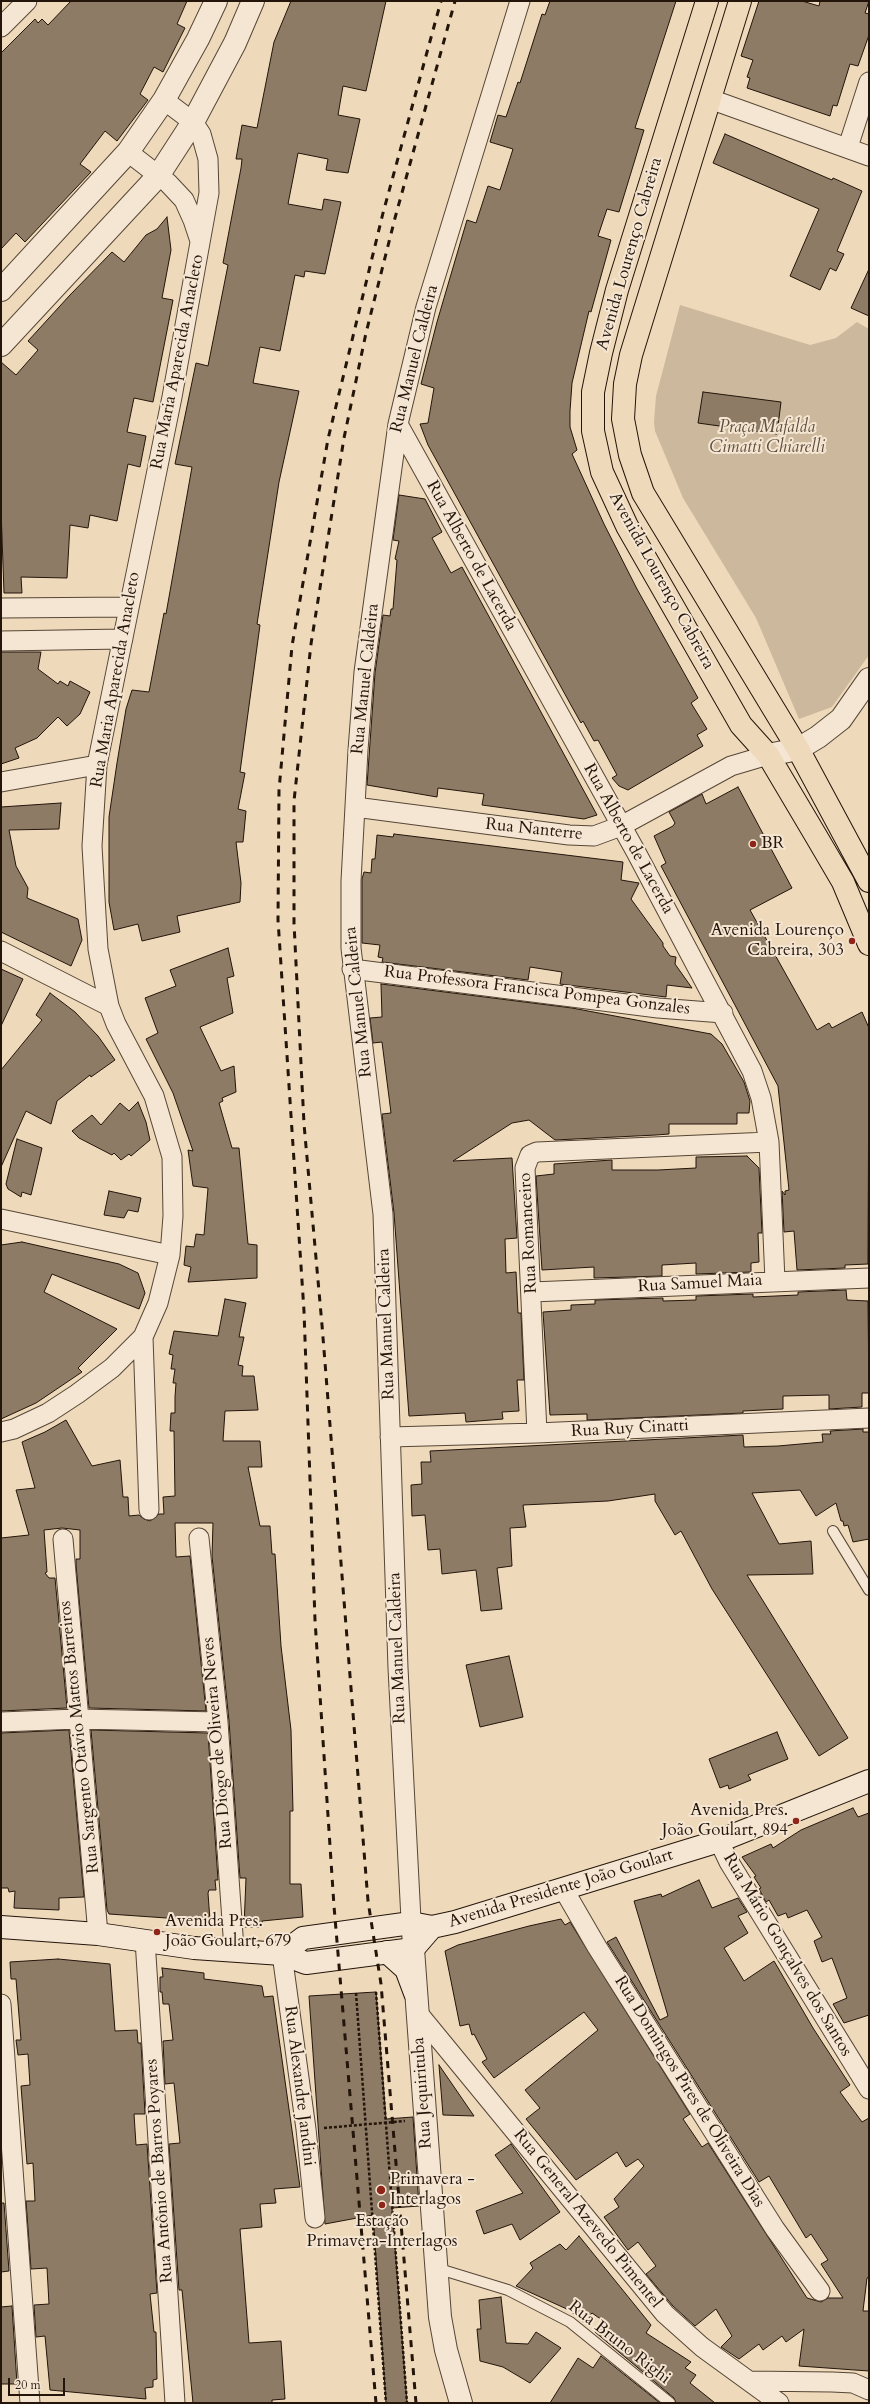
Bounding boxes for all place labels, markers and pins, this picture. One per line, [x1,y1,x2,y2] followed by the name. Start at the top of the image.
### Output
[761,834,784,854] place label: BR
[748,839,758,849] marker: BR
[711,921,844,961] place label: Avenida Lourenço Cabreira, 303
[847,936,857,946] marker: Avenida Lourenço Cabreira, 303
[662,1801,788,1841] place label: Avenida Pres. João Goulart, 894
[791,1816,801,1826] marker: Avenida Pres. João Goulart, 894
[165,1912,291,1952] place label: Avenida Pres. João Goulart, 679
[152,1927,162,1937] marker: Avenida Pres. João Goulart, 679
[390,2170,475,2210] place label: Primavera - Interlagos
[375,2184,387,2196] marker: Primavera - Interlagos
[377,2200,387,2210] marker: Estação Primavera-Interlagos
[306,2212,458,2252] place label: Estação Primavera-Interlagos

